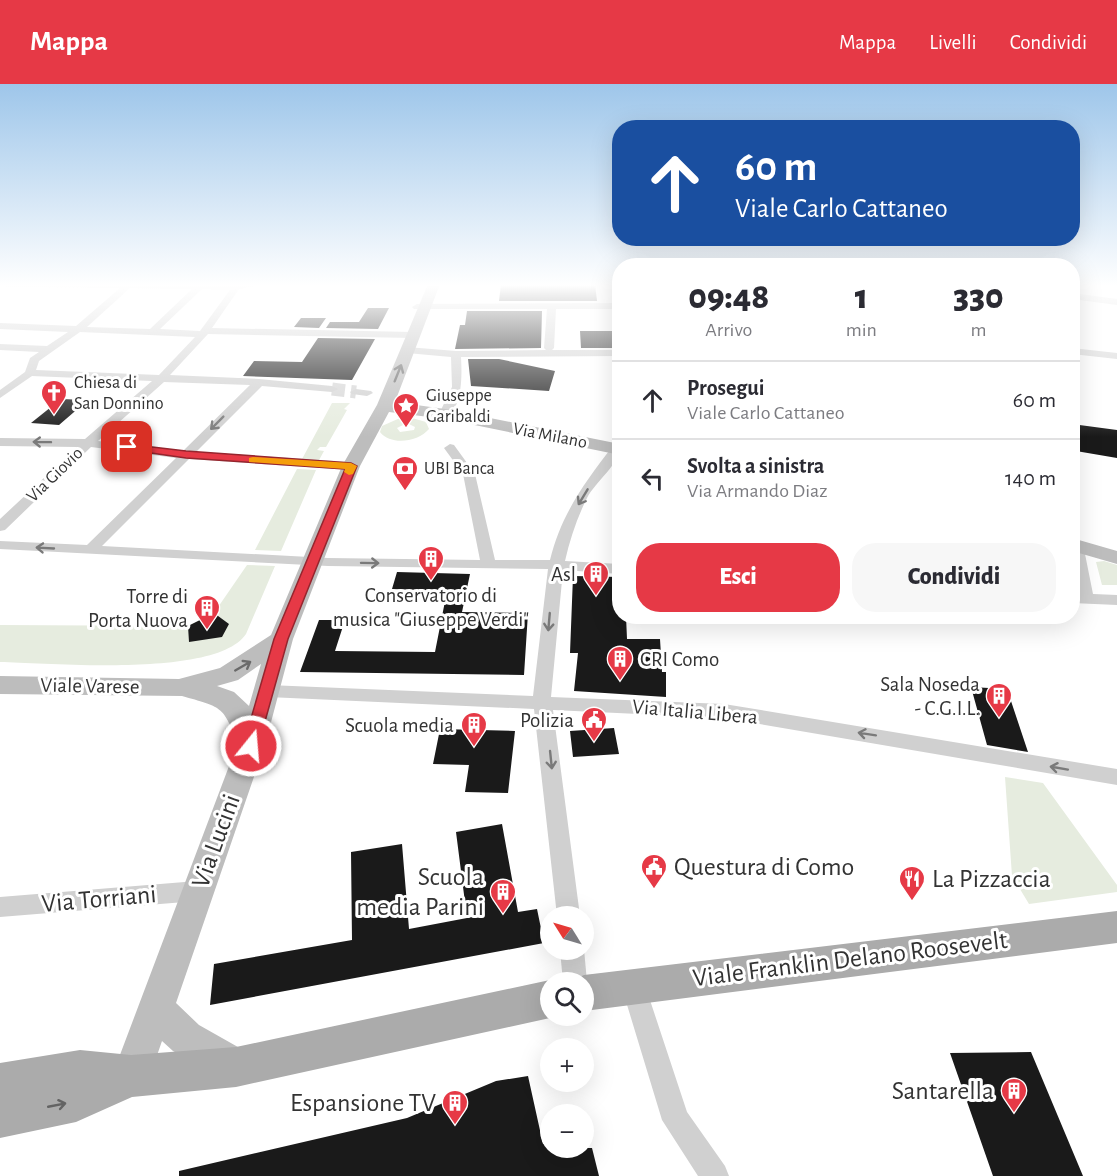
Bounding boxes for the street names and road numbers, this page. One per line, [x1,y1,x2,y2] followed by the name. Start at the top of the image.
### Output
[511,420,589,452] street label: Via Milano
[23,444,87,506] street label: Via Giovio
[40,675,140,697] street label: Viale Varese
[631,696,759,728] street label: Via Italia Libera
[187,791,245,891] street label: Via Lucini
[40,881,158,917] street label: Via Torriani
[691,927,1009,991] street label: Viale Franklin Delano Roosevelt

